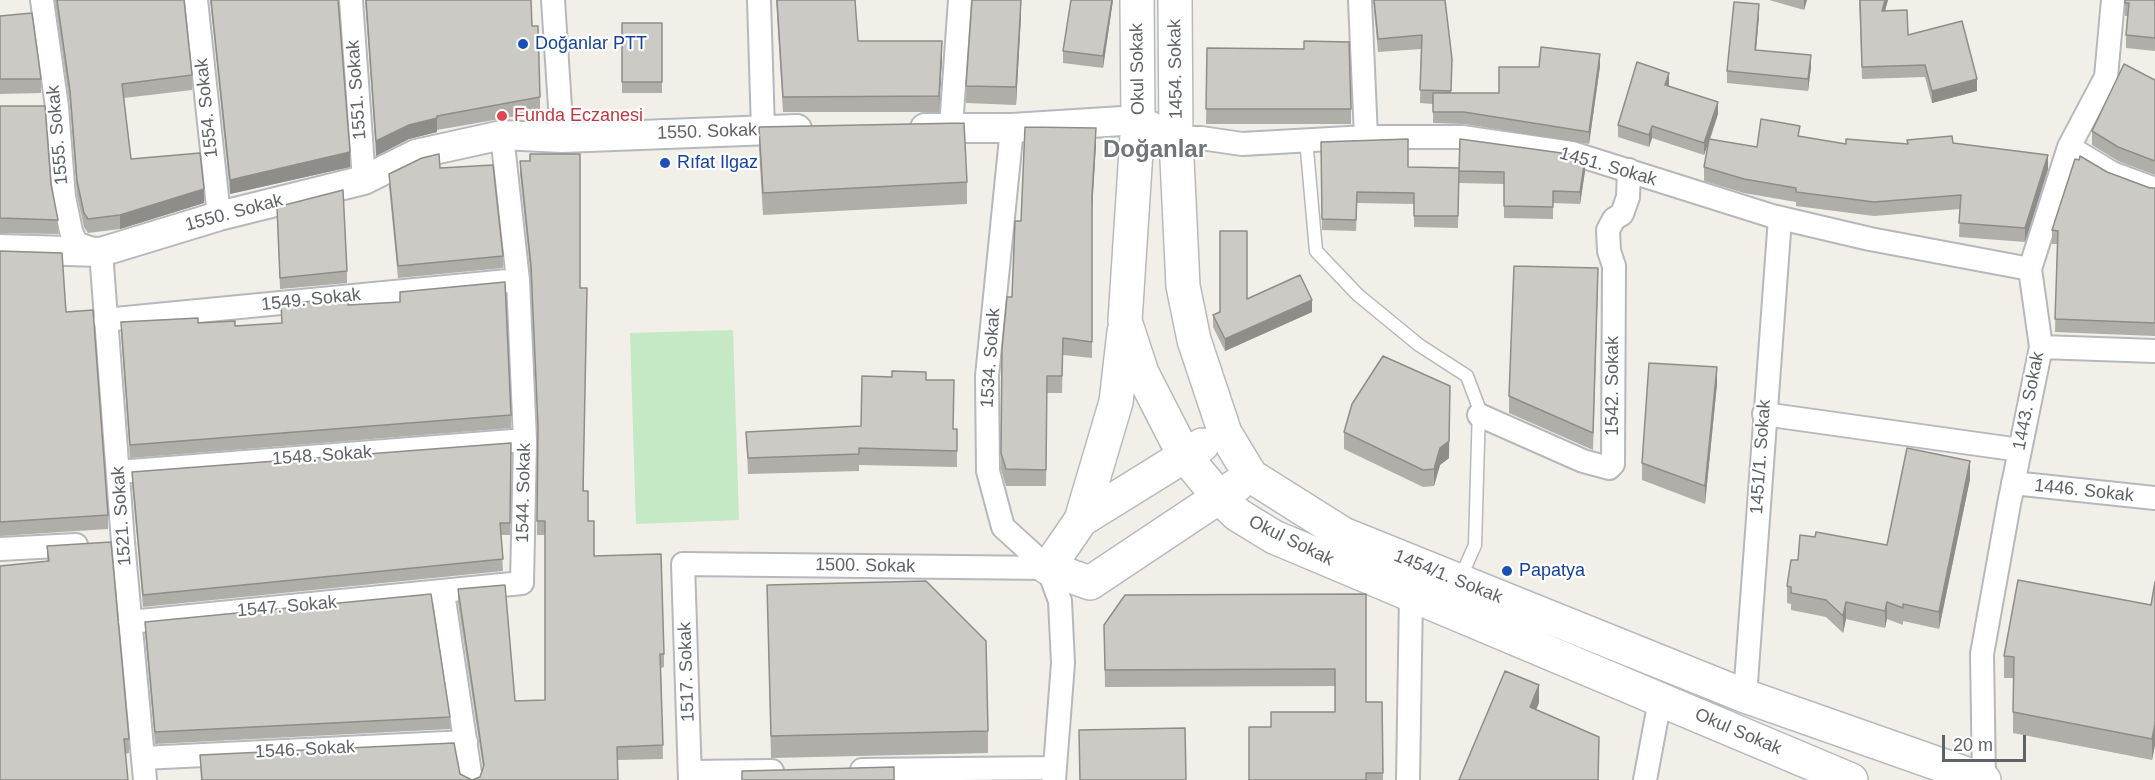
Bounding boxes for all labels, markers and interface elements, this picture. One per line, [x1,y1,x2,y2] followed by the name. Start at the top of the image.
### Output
[1164,19,1188,119] street label: 1454. Sokak
[1126,23,1150,115] street label: Okul Sokak
[535,33,647,55] place label: Doğanlar PTT
[516,37,530,51] marker: Doğanlar PTT
[343,39,371,141] street label: 1551. Sokak
[191,57,223,159] street label: 1554. Sokak
[43,84,73,186] street label: 1555. Sokak
[514,105,643,127] place label: Funda Eczanesi
[495,109,509,123] marker: Funda Eczanesi
[657,119,757,145] street label: 1550. Sokak
[1103,136,1207,164] district label: Doğanlar
[1557,143,1659,191] street label: 1451. Sokak
[677,152,758,174] place label: Rıfat Ilgaz
[658,156,672,170] marker: Rıfat Ilgaz
[183,190,285,236] street label: 1550. Sokak
[260,284,362,316] street label: 1549. Sokak
[977,307,1005,409] street label: 1534. Sokak
[1602,336,1624,436] street label: 1542. Sokak
[2009,350,2049,452] street label: 1443. Sokak
[1746,399,1776,515] street label: 1451/1. Sokak
[271,442,373,470] street label: 1548. Sokak
[512,443,536,543] street label: 1544. Sokak
[108,465,136,567] street label: 1521. Sokak
[2033,475,2135,507] street label: 1446. Sokak
[1245,511,1337,571] street label: Okul Sokak
[1391,545,1505,609] street label: 1454/1. Sokak
[815,554,915,578] street label: 1500. Sokak
[1519,560,1585,582] place label: Papatya
[1500,564,1514,578] marker: Papatya
[236,592,338,622] street label: 1547. Sokak
[674,622,700,722] street label: 1517. Sokak
[1691,704,1785,760] street label: Okul Sokak
[1945,723,2029,761] scale bar
[1953,735,1993,755] text: 20 m
[254,737,356,763] street label: 1546. Sokak

